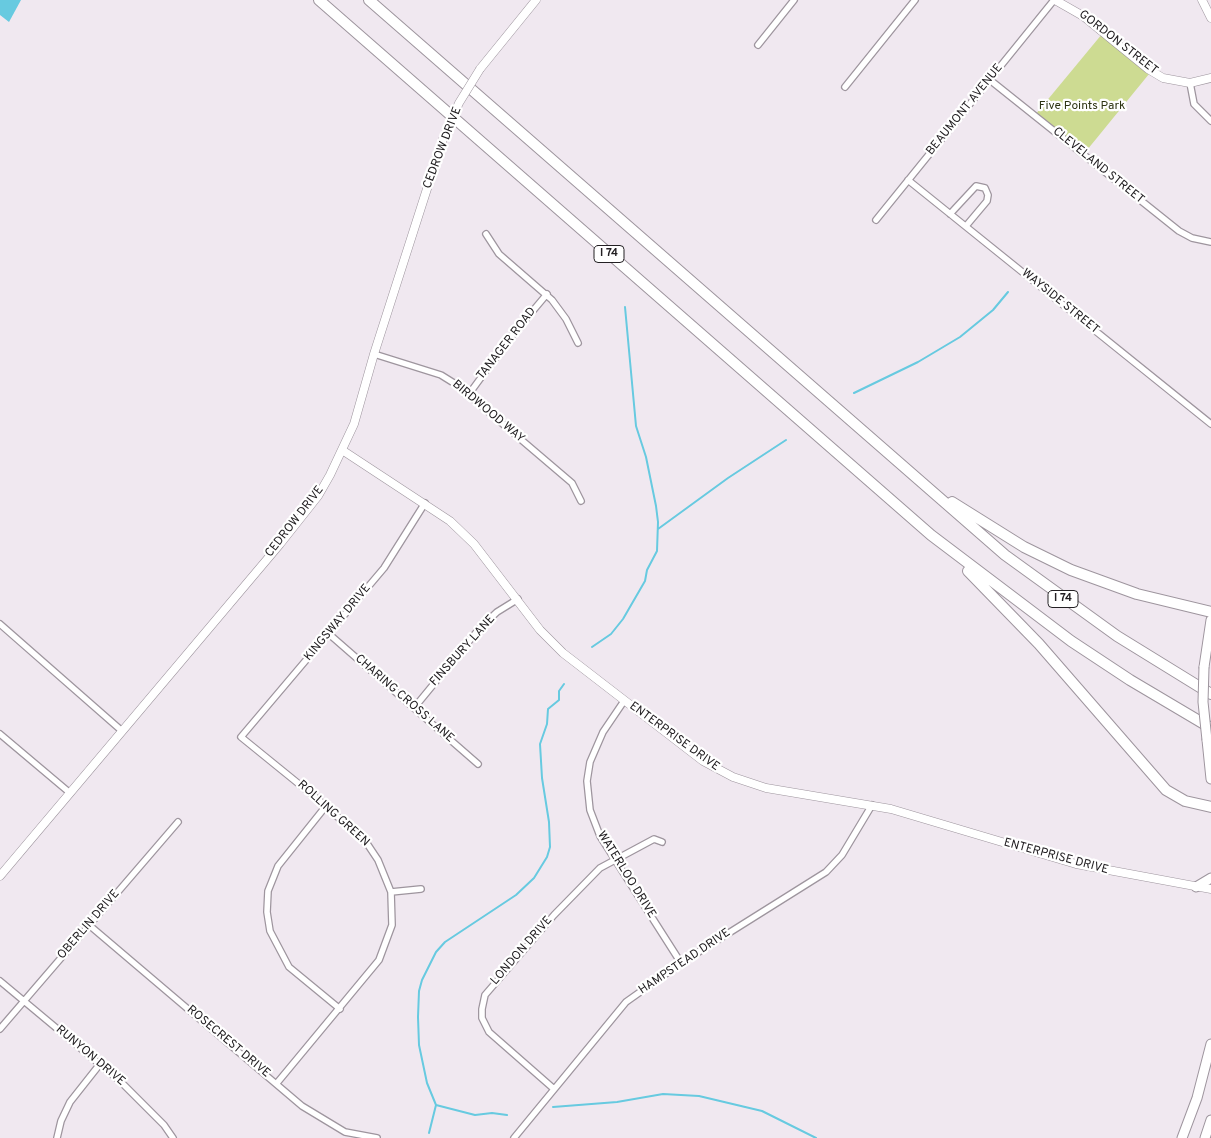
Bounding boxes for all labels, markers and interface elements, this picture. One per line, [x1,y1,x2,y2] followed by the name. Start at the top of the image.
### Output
[1076,8,1160,78] street label: GORDON STREET
[924,61,1006,159] street label: BEAUMONT AVENUE
[1039,100,1125,114] park label: Five Points Park
[421,105,465,191] street label: CEDROW DRIVE
[1049,125,1147,207] street label: CLEVELAND STREET
[594,245,624,262] road number: I 74
[1018,266,1102,338] street label: WAYSIDE STREET
[474,305,540,383] street label: TANAGER ROAD
[449,378,527,446] street label: BIRDWOOD WAY
[263,484,327,560] street label: CEDROW DRIVE
[302,582,374,664] street label: KINGSWAY DRIVE
[1048,590,1078,608] road number: I 74
[427,613,499,689] street label: FINSBURY LANE
[351,652,457,746] street label: CHARING CROSS LANE
[626,699,722,775] street label: ENTERPRISE DRIVE
[294,778,372,850] street label: ROLLING GREEN
[593,829,659,921] street label: WATERLOO DRIVE
[1002,836,1110,878] street label: ENTERPRISE DRIVE
[55,887,123,963] street label: OBERLIN DRIVE
[488,914,556,988] street label: LONDON DRIVE
[636,926,734,998] street label: HAMPSTEAD DRIVE
[183,1003,273,1081] street label: ROSECREST DRIVE
[52,1023,128,1089] street label: RUNYON DRIVE

